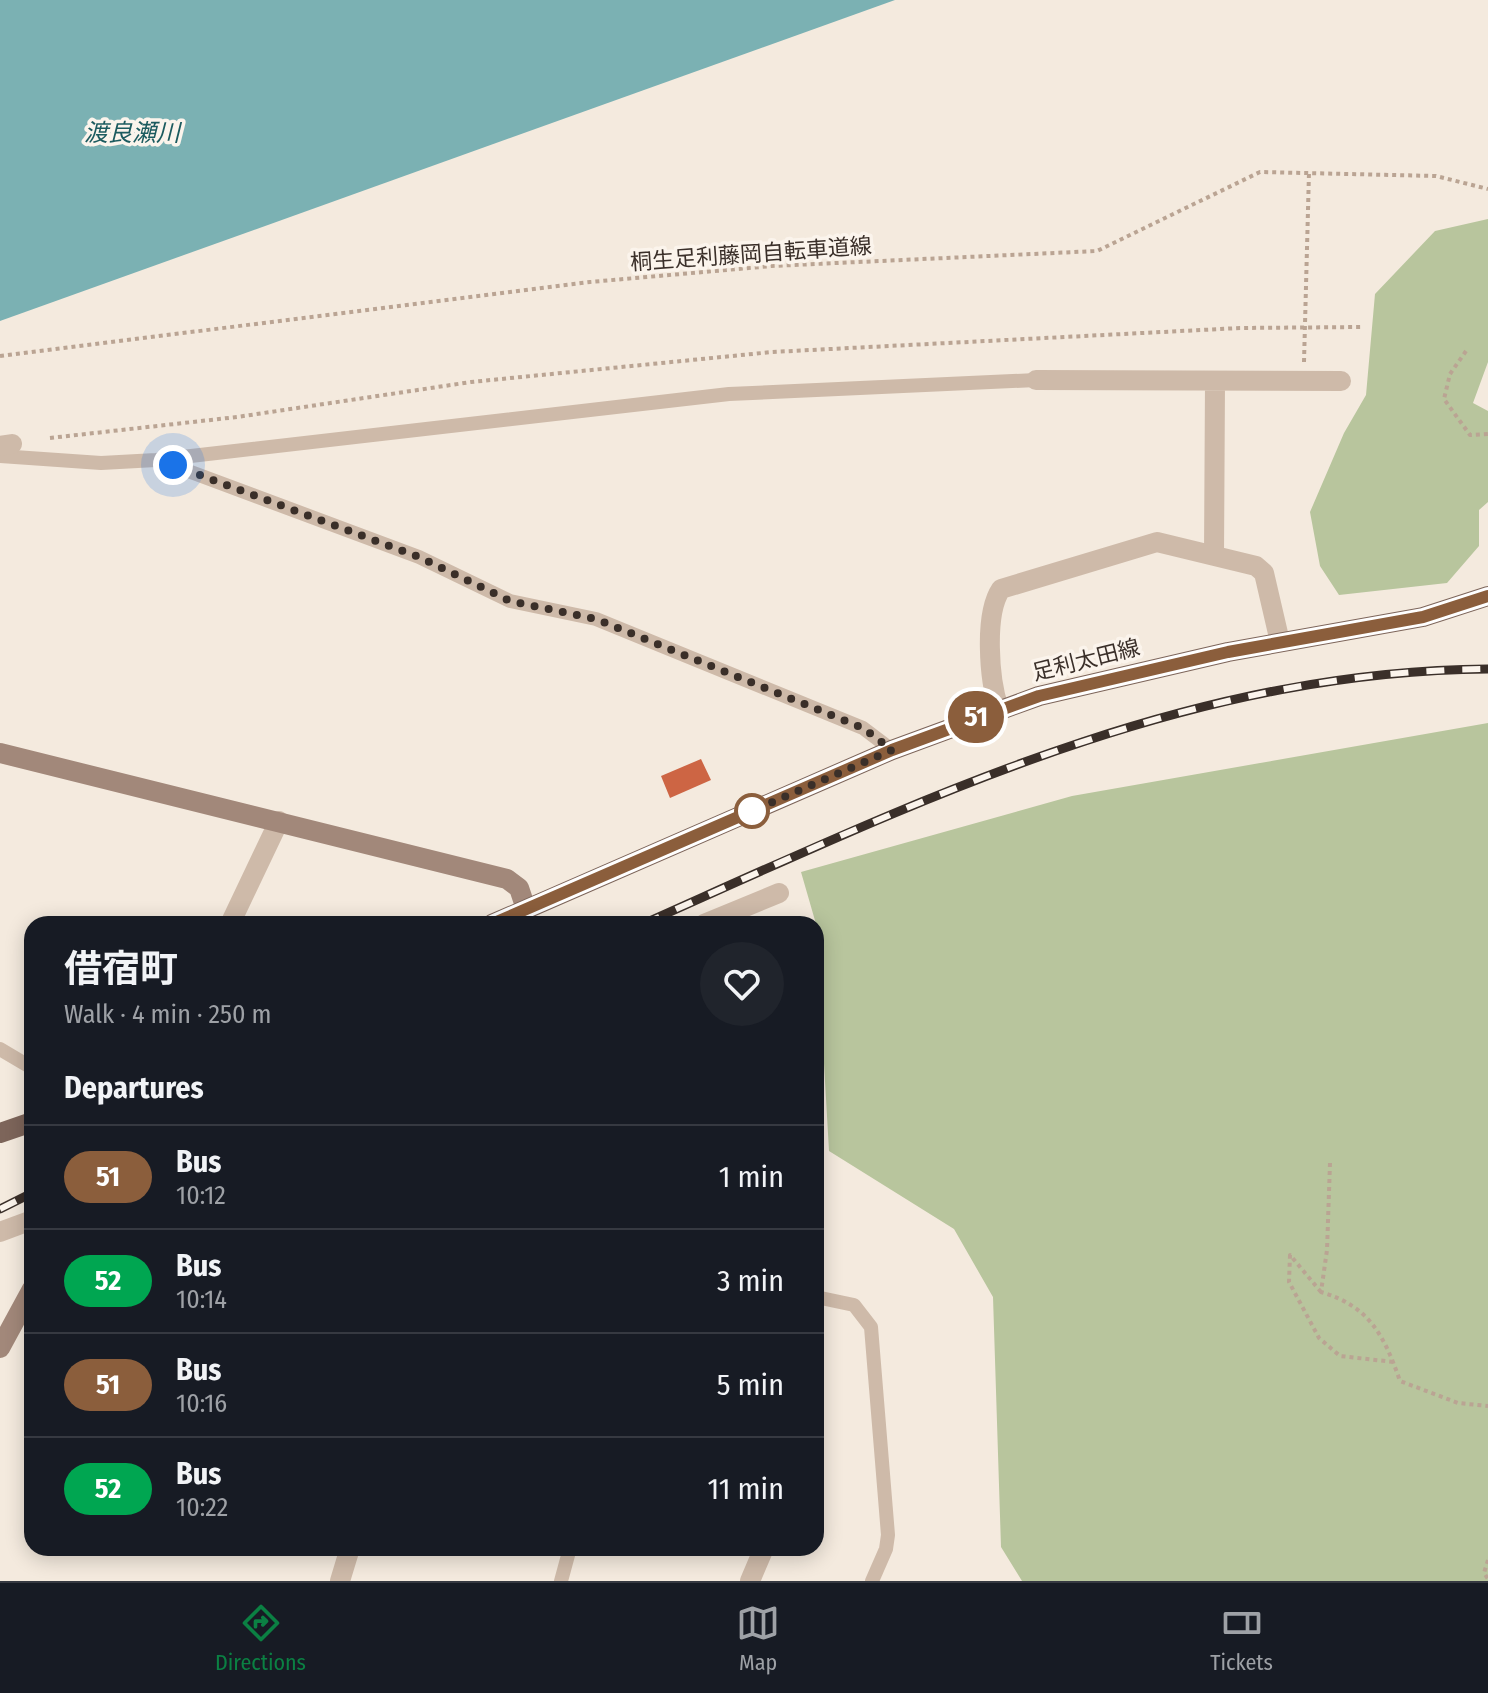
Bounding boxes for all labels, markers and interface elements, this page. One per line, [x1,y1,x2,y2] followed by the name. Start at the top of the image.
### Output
[84,119,183,147] water label: 渡良瀬川
[629,232,873,276] street label: 桐生足利藤岡自転車道線
[153,445,193,485] your location
[1029,634,1143,686] street label: 足利太田線
[940,691,1012,743] line badge: 51
[964,700,988,733] text: 51
[735,794,769,828] unlabelled marker
[700,942,784,1026] button: heart
[64,946,178,992] text: 借宿町
[64,999,272,1030] text: Walk · 4 min · 250 m
[64,1070,204,1106] text: Departures
[176,1144,221,1180] text: Bus
[719,1159,784,1195] text: 1 min
[96,1160,120,1193] text: 51
[176,1180,226,1211] text: 10:12
[176,1248,221,1284] text: Bus
[717,1263,784,1299] text: 3 min
[95,1264,121,1297] text: 52
[176,1284,227,1315] text: 10:14
[176,1352,221,1388] text: Bus
[717,1367,784,1403] text: 5 min
[96,1368,120,1401] text: 51
[176,1388,227,1419] text: 10:16
[176,1456,221,1492] text: Bus
[708,1471,784,1507] text: 11 min
[95,1472,121,1505] text: 52
[176,1492,228,1523] text: 10:22
[215,1601,306,1676] tab: Directions
[736,1601,780,1676] tab: Map
[1210,1601,1273,1676] tab: Tickets

